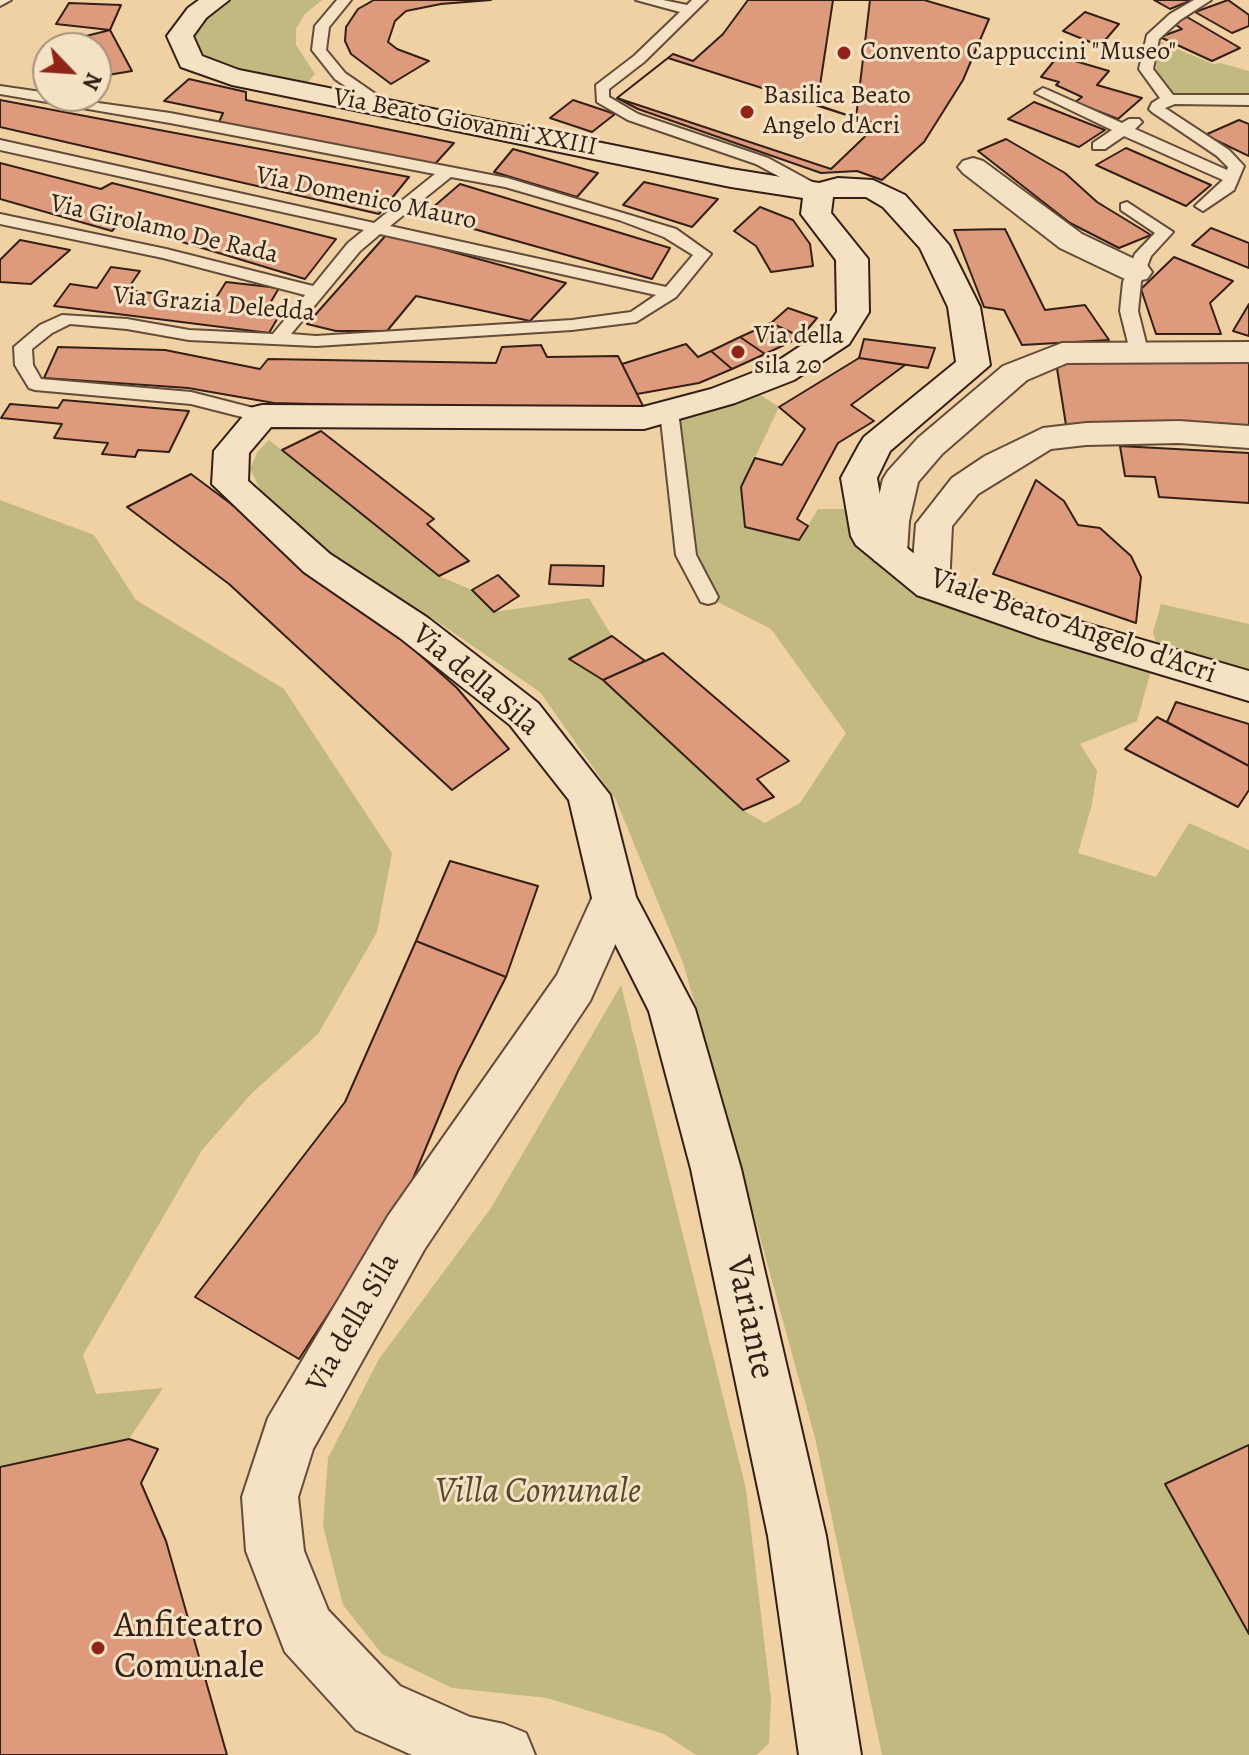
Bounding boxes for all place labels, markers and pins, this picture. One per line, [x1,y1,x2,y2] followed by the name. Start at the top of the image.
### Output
[860,37,1176,69] place label: Convento Cappuccini "Museo"
[835,44,853,62] marker: Convento Cappuccini "Museo"
[763,81,911,142] place label: Basilica Beato Angelo d'Acri
[738,103,756,121] marker: Basilica Beato Angelo d'Acri
[754,321,844,382] place label: Via della sila 20
[729,343,747,361] marker: Via della sila 20
[114,1605,265,1690] place label: Anfiteatro Comunale
[89,1639,107,1657] marker: Anfiteatro Comunale

